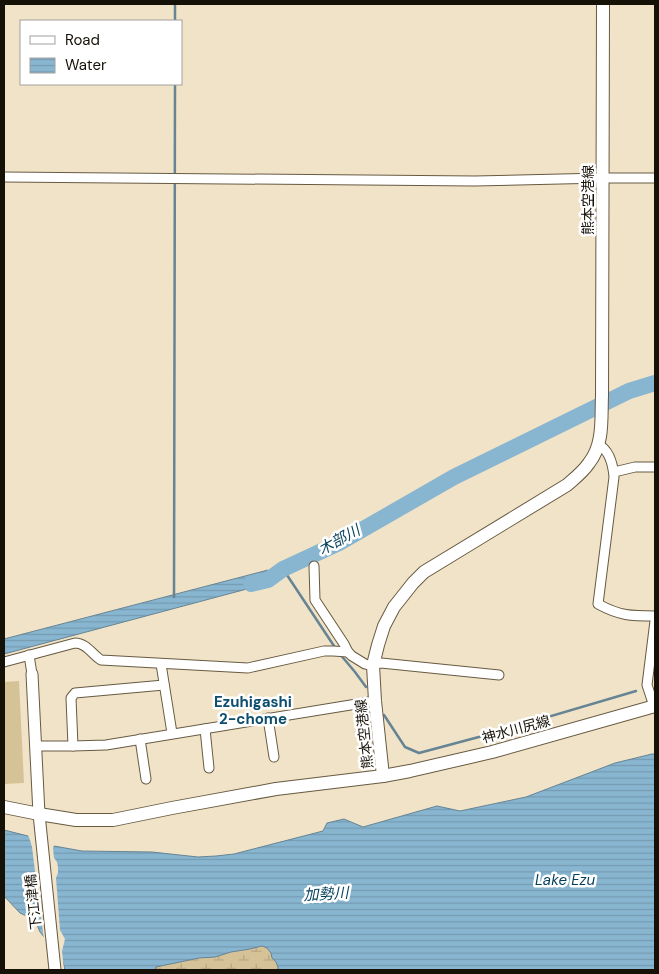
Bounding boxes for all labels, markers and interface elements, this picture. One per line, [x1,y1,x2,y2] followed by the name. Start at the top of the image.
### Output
[20,20,182,85] legend
[65,30,100,50] text: Road
[65,55,107,75] text: Water
[579,165,597,235] street label: 熊本空港線
[314,519,365,560] water label: 木部川
[214,692,292,729] district label: Ezuhigashi 2-chome
[351,698,377,770] street label: 熊本空港線
[480,711,552,747] street label: 神水川尻線
[535,870,595,890] water label: Lake Ezu
[21,873,45,931] street label: 下江津橋
[303,883,351,905] water label: 加勢川

